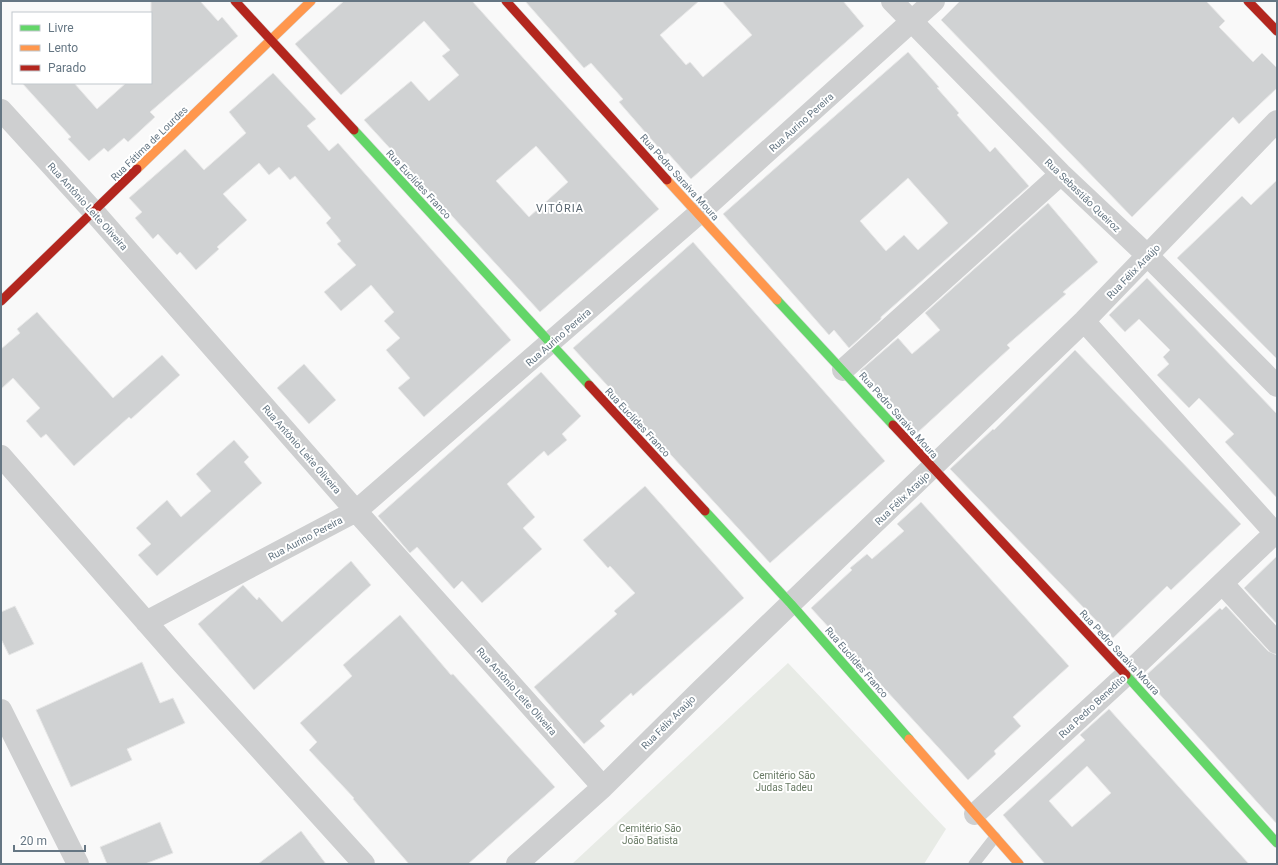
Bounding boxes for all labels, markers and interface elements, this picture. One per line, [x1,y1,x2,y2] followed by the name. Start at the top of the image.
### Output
[12,12,152,84] legend
[48,21,74,35] text: Livre
[48,41,78,55] text: Lento
[48,61,86,75] text: Parado
[767,91,836,154] street label: Rua Aurino Pereira
[109,104,190,183] street label: Rua Fátima de Lourdes
[638,132,721,223] street label: Rua Pedro Saraiva Moura
[384,148,454,221] street label: Rua Euclides Franco
[1043,157,1123,234] street label: Rua Sebastião Queiroz
[45,160,130,252] street label: Rua Antônio Leite Oliveira
[536,202,584,215] district label: VITÓRIA
[1105,242,1162,301] street label: Rua Félix Araújo
[524,306,593,369] street label: Rua Aurino Pereira
[857,370,940,461] street label: Rua Pedro Saraiva Moura
[603,386,673,459] street label: Rua Euclides Franco
[260,403,343,496] street label: Rua Antônio Leite Oliveira
[873,469,932,527] street label: Rua Félix Araújo
[266,514,344,563] street label: Rua Aurino Pereira
[1077,608,1162,697] street label: Rua Pedro Saraiva Moura
[823,625,890,700] street label: Rua Euclides Franco
[474,645,559,737] street label: Rua Antônio Leite Oliveira
[1057,672,1128,740] street label: Rua Pedro Benedito
[639,693,698,751] street label: Rua Félix Araújo
[753,770,816,793] park label: Cemitério São Judas Tadeu
[619,823,682,846] park label: Cemitério São João Batista
[14,827,85,853] scale bar
[20,834,47,848] text: 20 m

